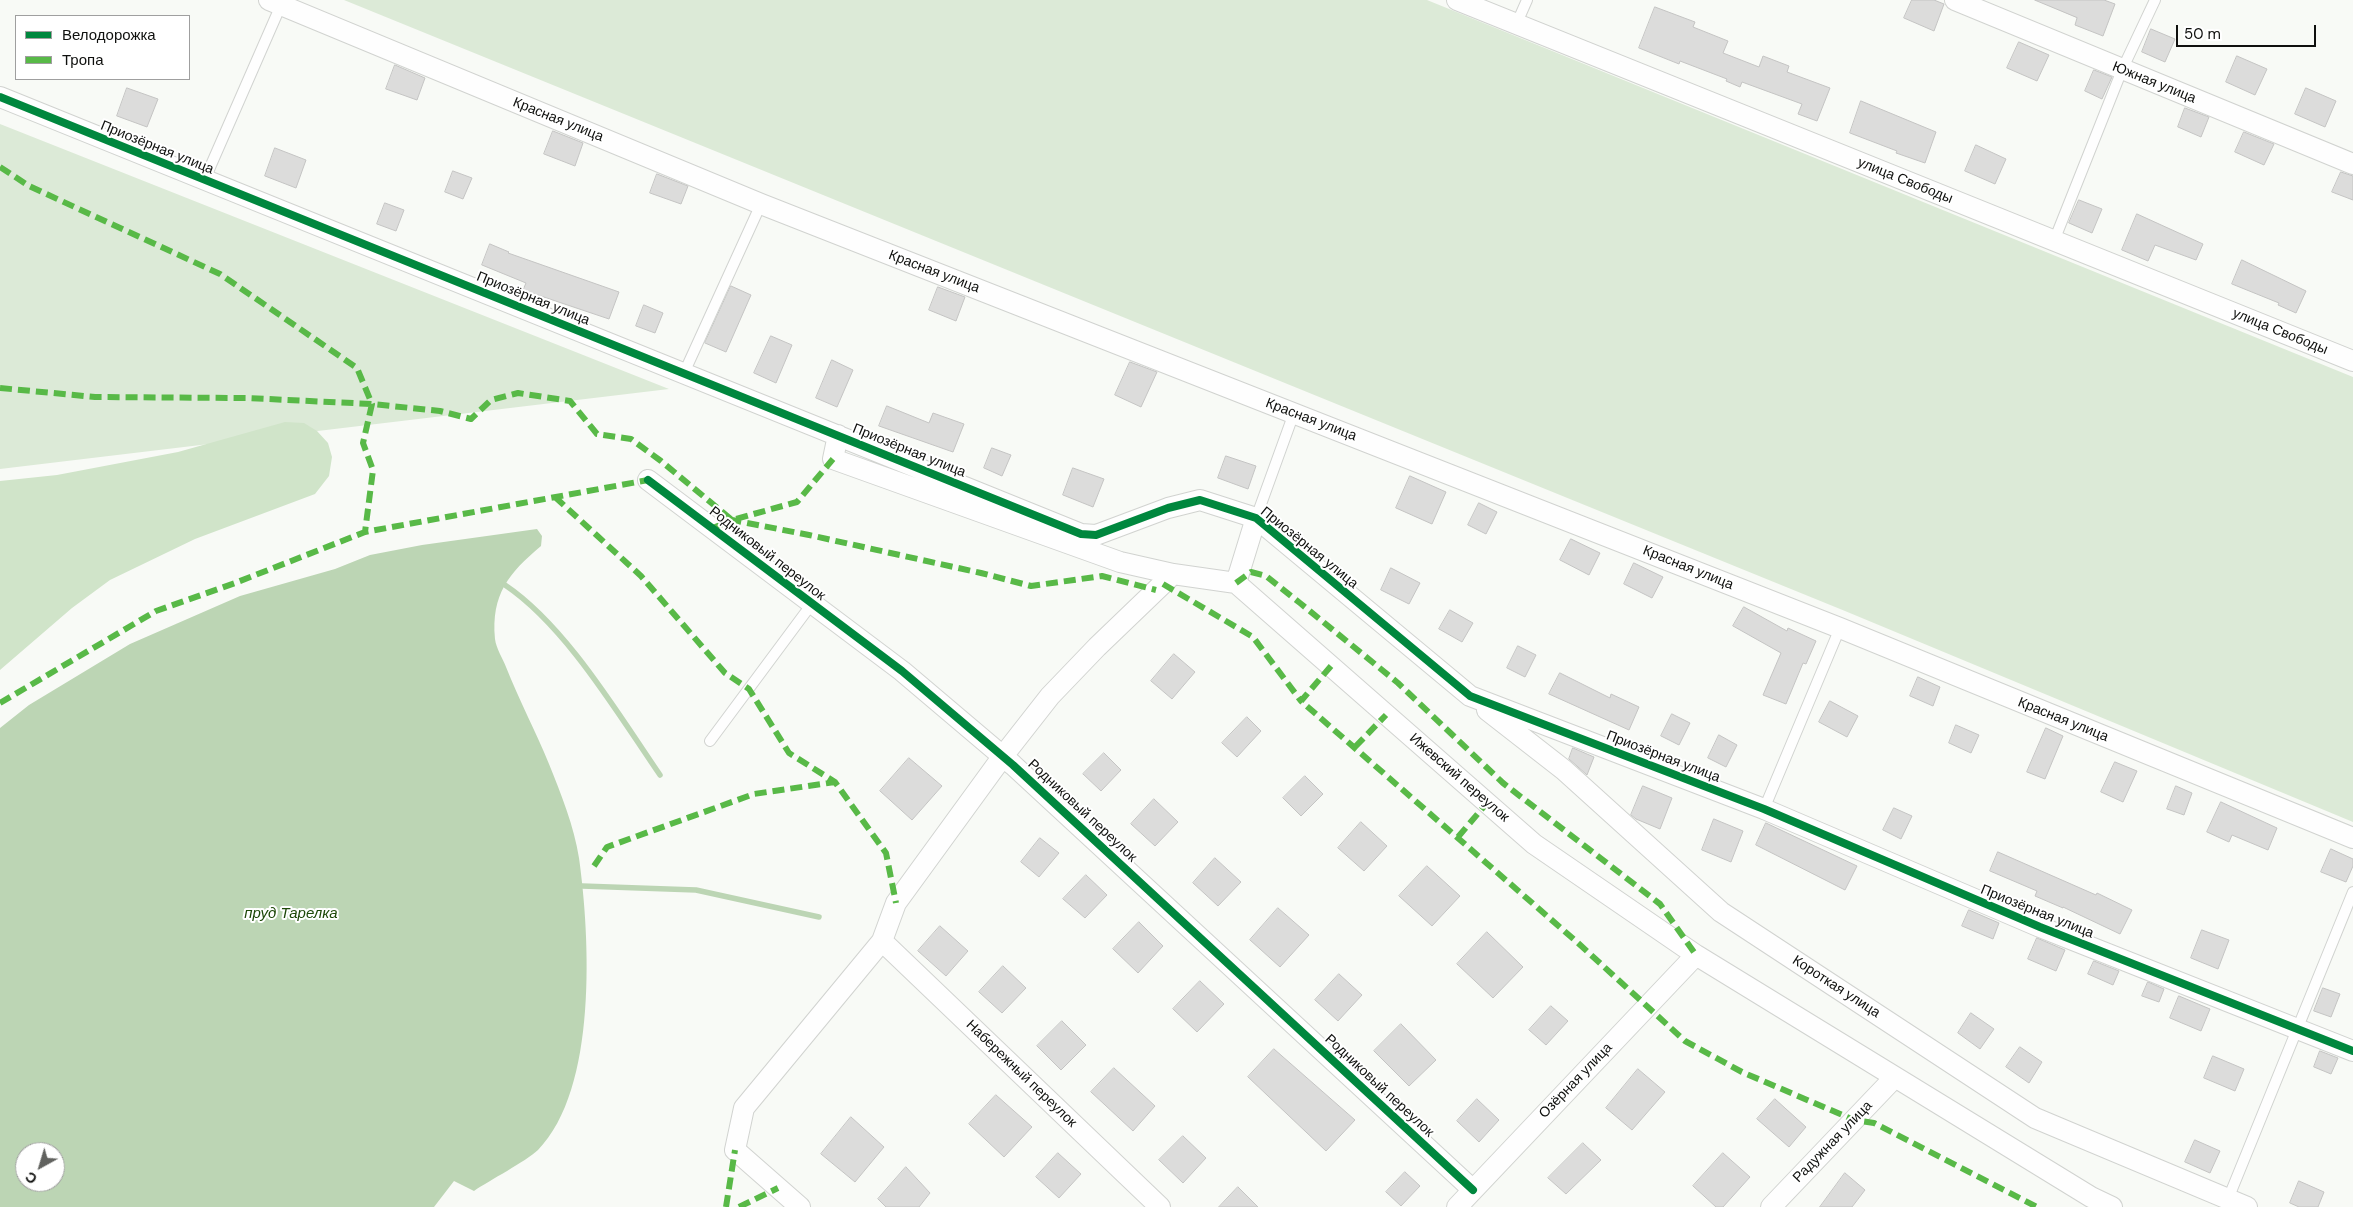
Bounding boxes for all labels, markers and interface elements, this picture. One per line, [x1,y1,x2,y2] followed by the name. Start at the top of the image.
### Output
[15,15,190,80] legend
[2178,15,2318,47] scale bar
[2184,24,2221,44] text: 50 m
[62,25,156,45] text: Велодорожка
[62,50,103,70] text: Тропа
[2110,59,2198,107] street label: Южная улица
[510,94,606,146] street label: Красная улица
[98,118,216,178] street label: Приозёрная улица
[1855,154,1955,208] street label: улица Свободы
[886,247,982,297] street label: Красная улица
[474,269,592,329] street label: Приозёрная улица
[2230,305,2330,359] street label: улица Свободы
[1263,395,1359,445] street label: Красная улица
[850,421,968,481] street label: Приозёрная улица
[706,503,828,605] street label: Родниковый переулок
[1257,504,1361,592] street label: Приозёрная улица
[1640,542,1736,594] street label: Красная улица
[2015,694,2111,746] street label: Красная улица
[1604,728,1722,786] street label: Приозёрная улица
[1406,730,1512,826] street label: Ижевский переулок
[1024,756,1140,866] street label: Родниковый переулок
[1978,882,2096,942] street label: Приозёрная улица
[244,905,338,923] water label: пруд Тарелка
[1789,952,1883,1022] street label: Короткая улица
[962,1017,1080,1131] street label: Набережный переулок
[1321,1031,1437,1141] street label: Родниковый переулок
[1536,1040,1616,1122] street label: Озёрная улица
[1790,1098,1876,1186] street label: Радужная улица
[15,1142,65,1192] north arrow
[22,1168,41,1188] text: С

